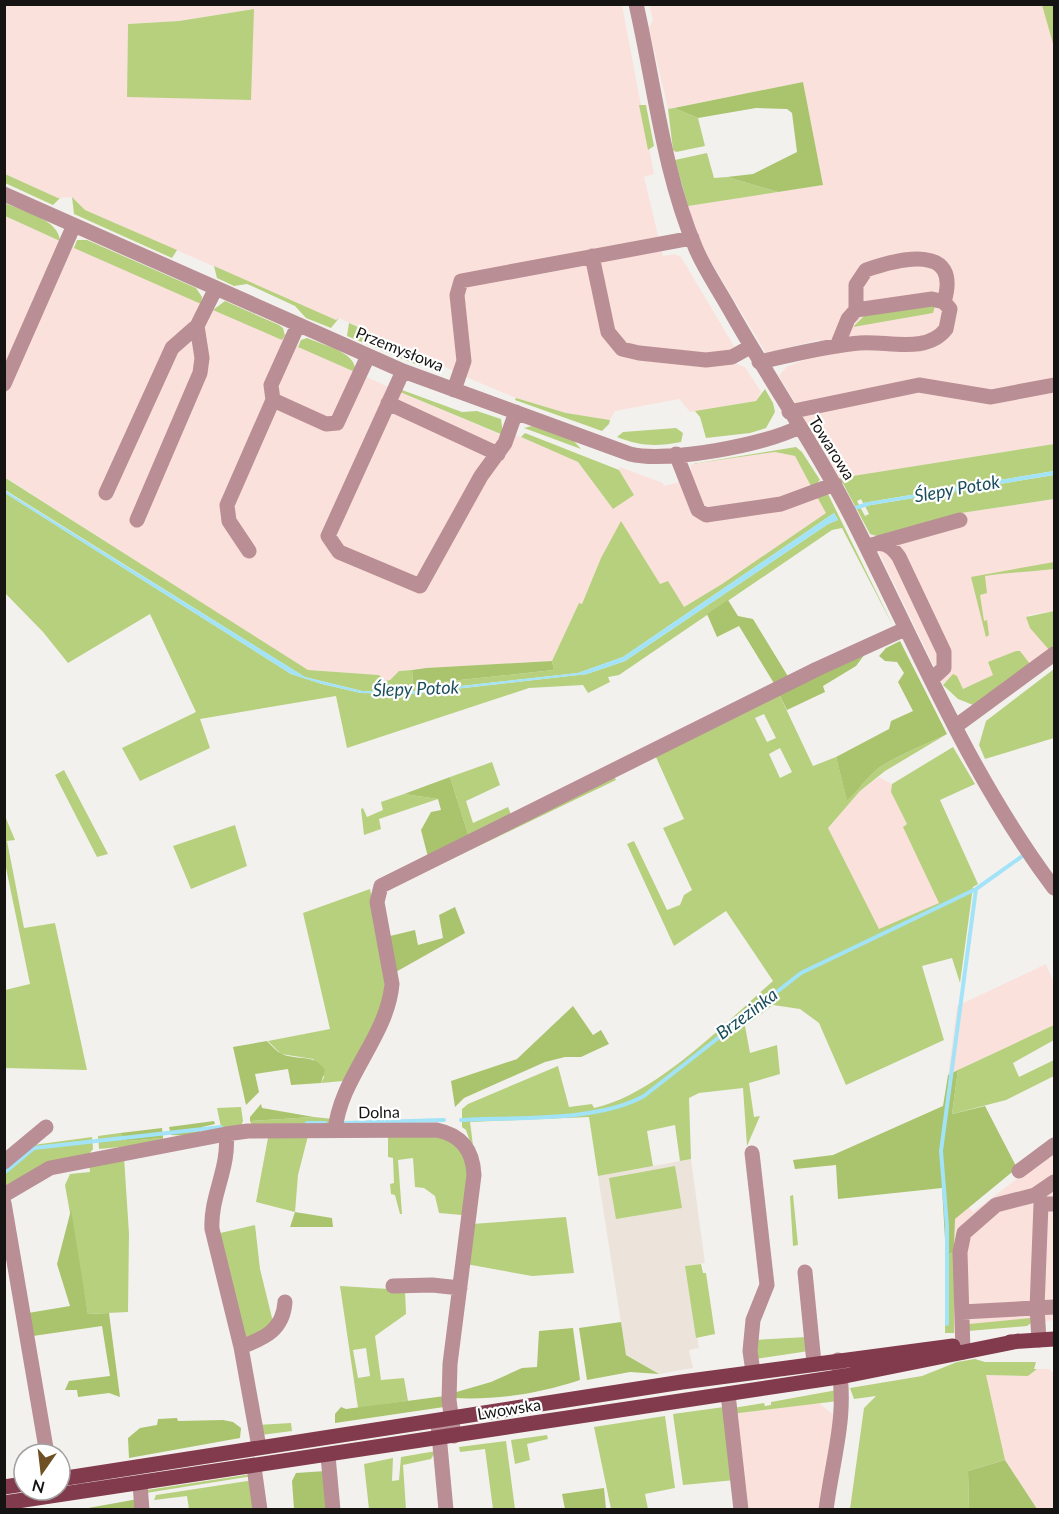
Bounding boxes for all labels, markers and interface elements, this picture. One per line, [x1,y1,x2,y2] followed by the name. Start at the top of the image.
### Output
[353,322,447,375] street label: Przemysłowa
[805,412,859,483] street label: Towarowa
[912,470,1002,506] water label: Ślepy Potok
[372,675,460,701] water label: Ślepy Potok
[711,983,782,1044] water label: Brzezinka
[358,1102,400,1121] street label: Dolna
[476,1394,542,1423] street label: Lwowska
[12,1442,72,1502] north arrow
[30,1476,47,1498] text: N

